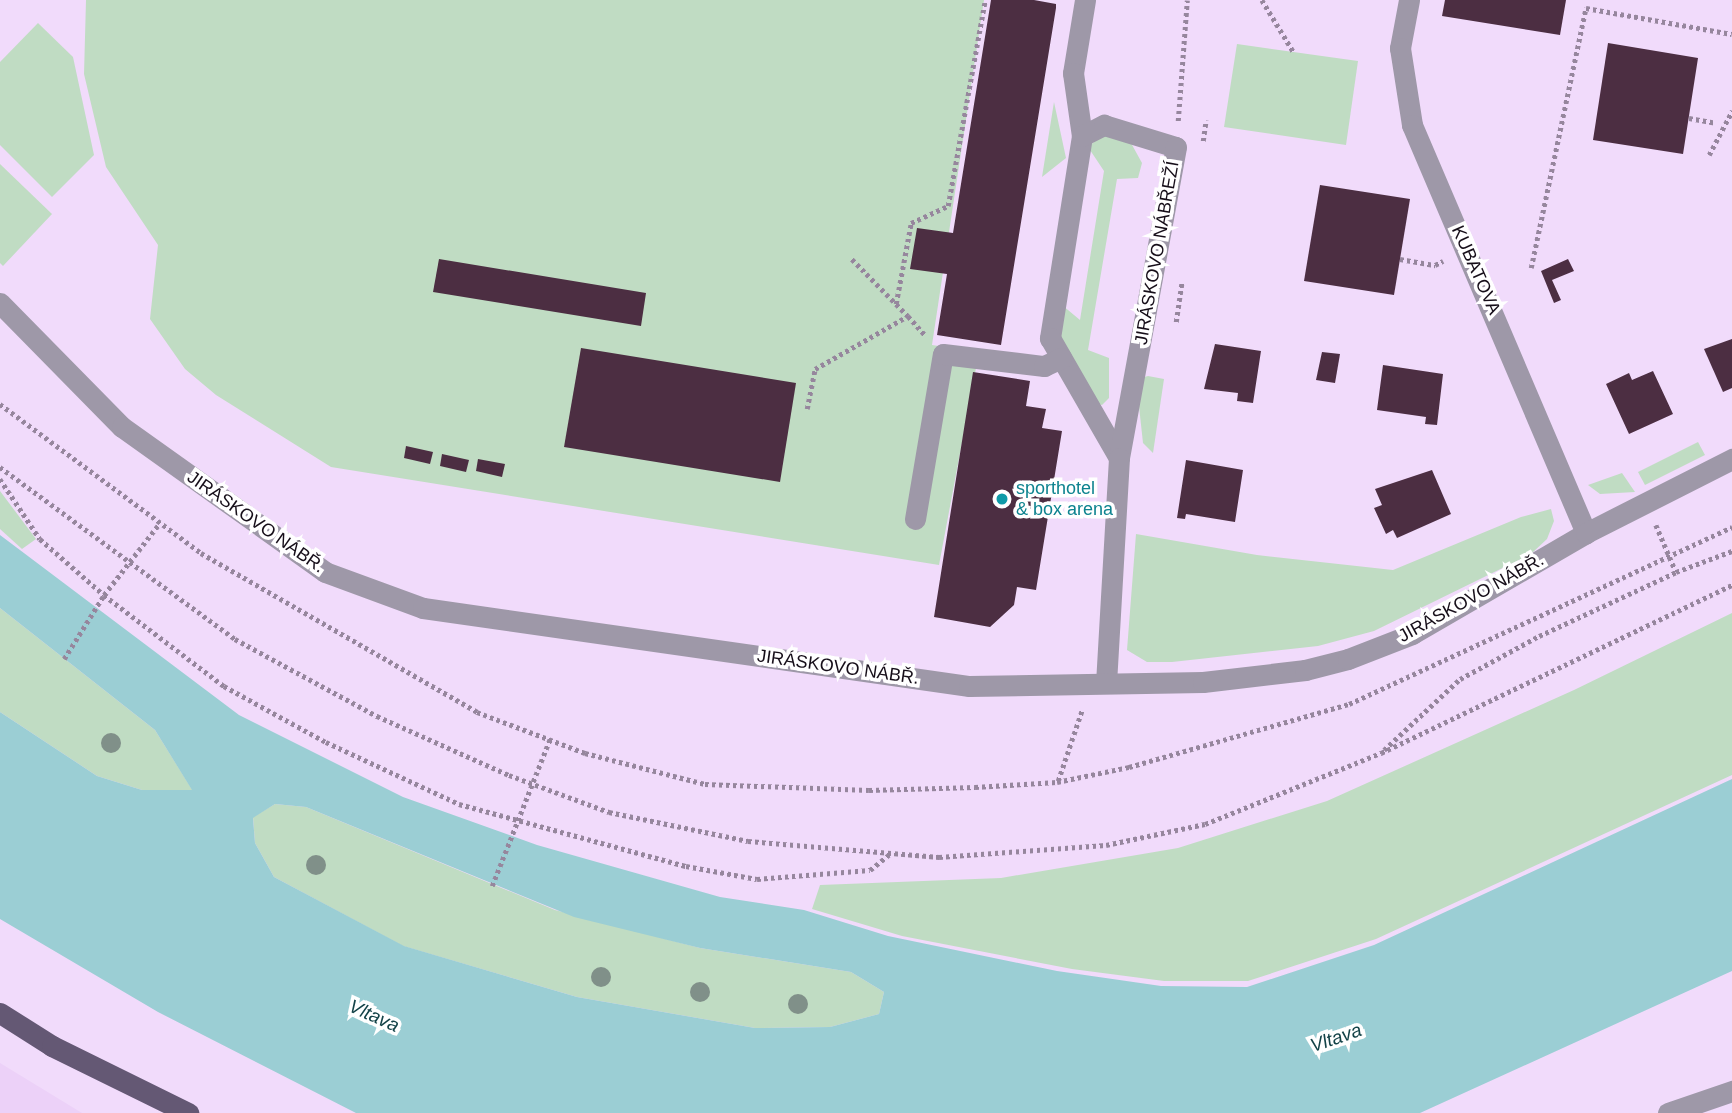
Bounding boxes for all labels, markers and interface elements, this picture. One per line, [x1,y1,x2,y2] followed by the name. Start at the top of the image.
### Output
[1130,160,1184,346] street label: JIRÁSKOVO NÁBŘEŽÍ
[1447,222,1505,318] street label: KUBATOVA
[183,466,329,578] street label: JIRÁSKOVO NÁBŘ.
[1016,478,1113,520] place label: sporthotel & box arena
[994,491,1010,507] marker: sporthotel & box arena
[1394,549,1548,647] street label: JIRÁSKOVO NÁBŘ.
[756,645,920,689] street label: JIRÁSKOVO NÁBŘ.
[345,995,403,1037] water label: Vltava
[1307,1019,1365,1057] water label: Vltava

